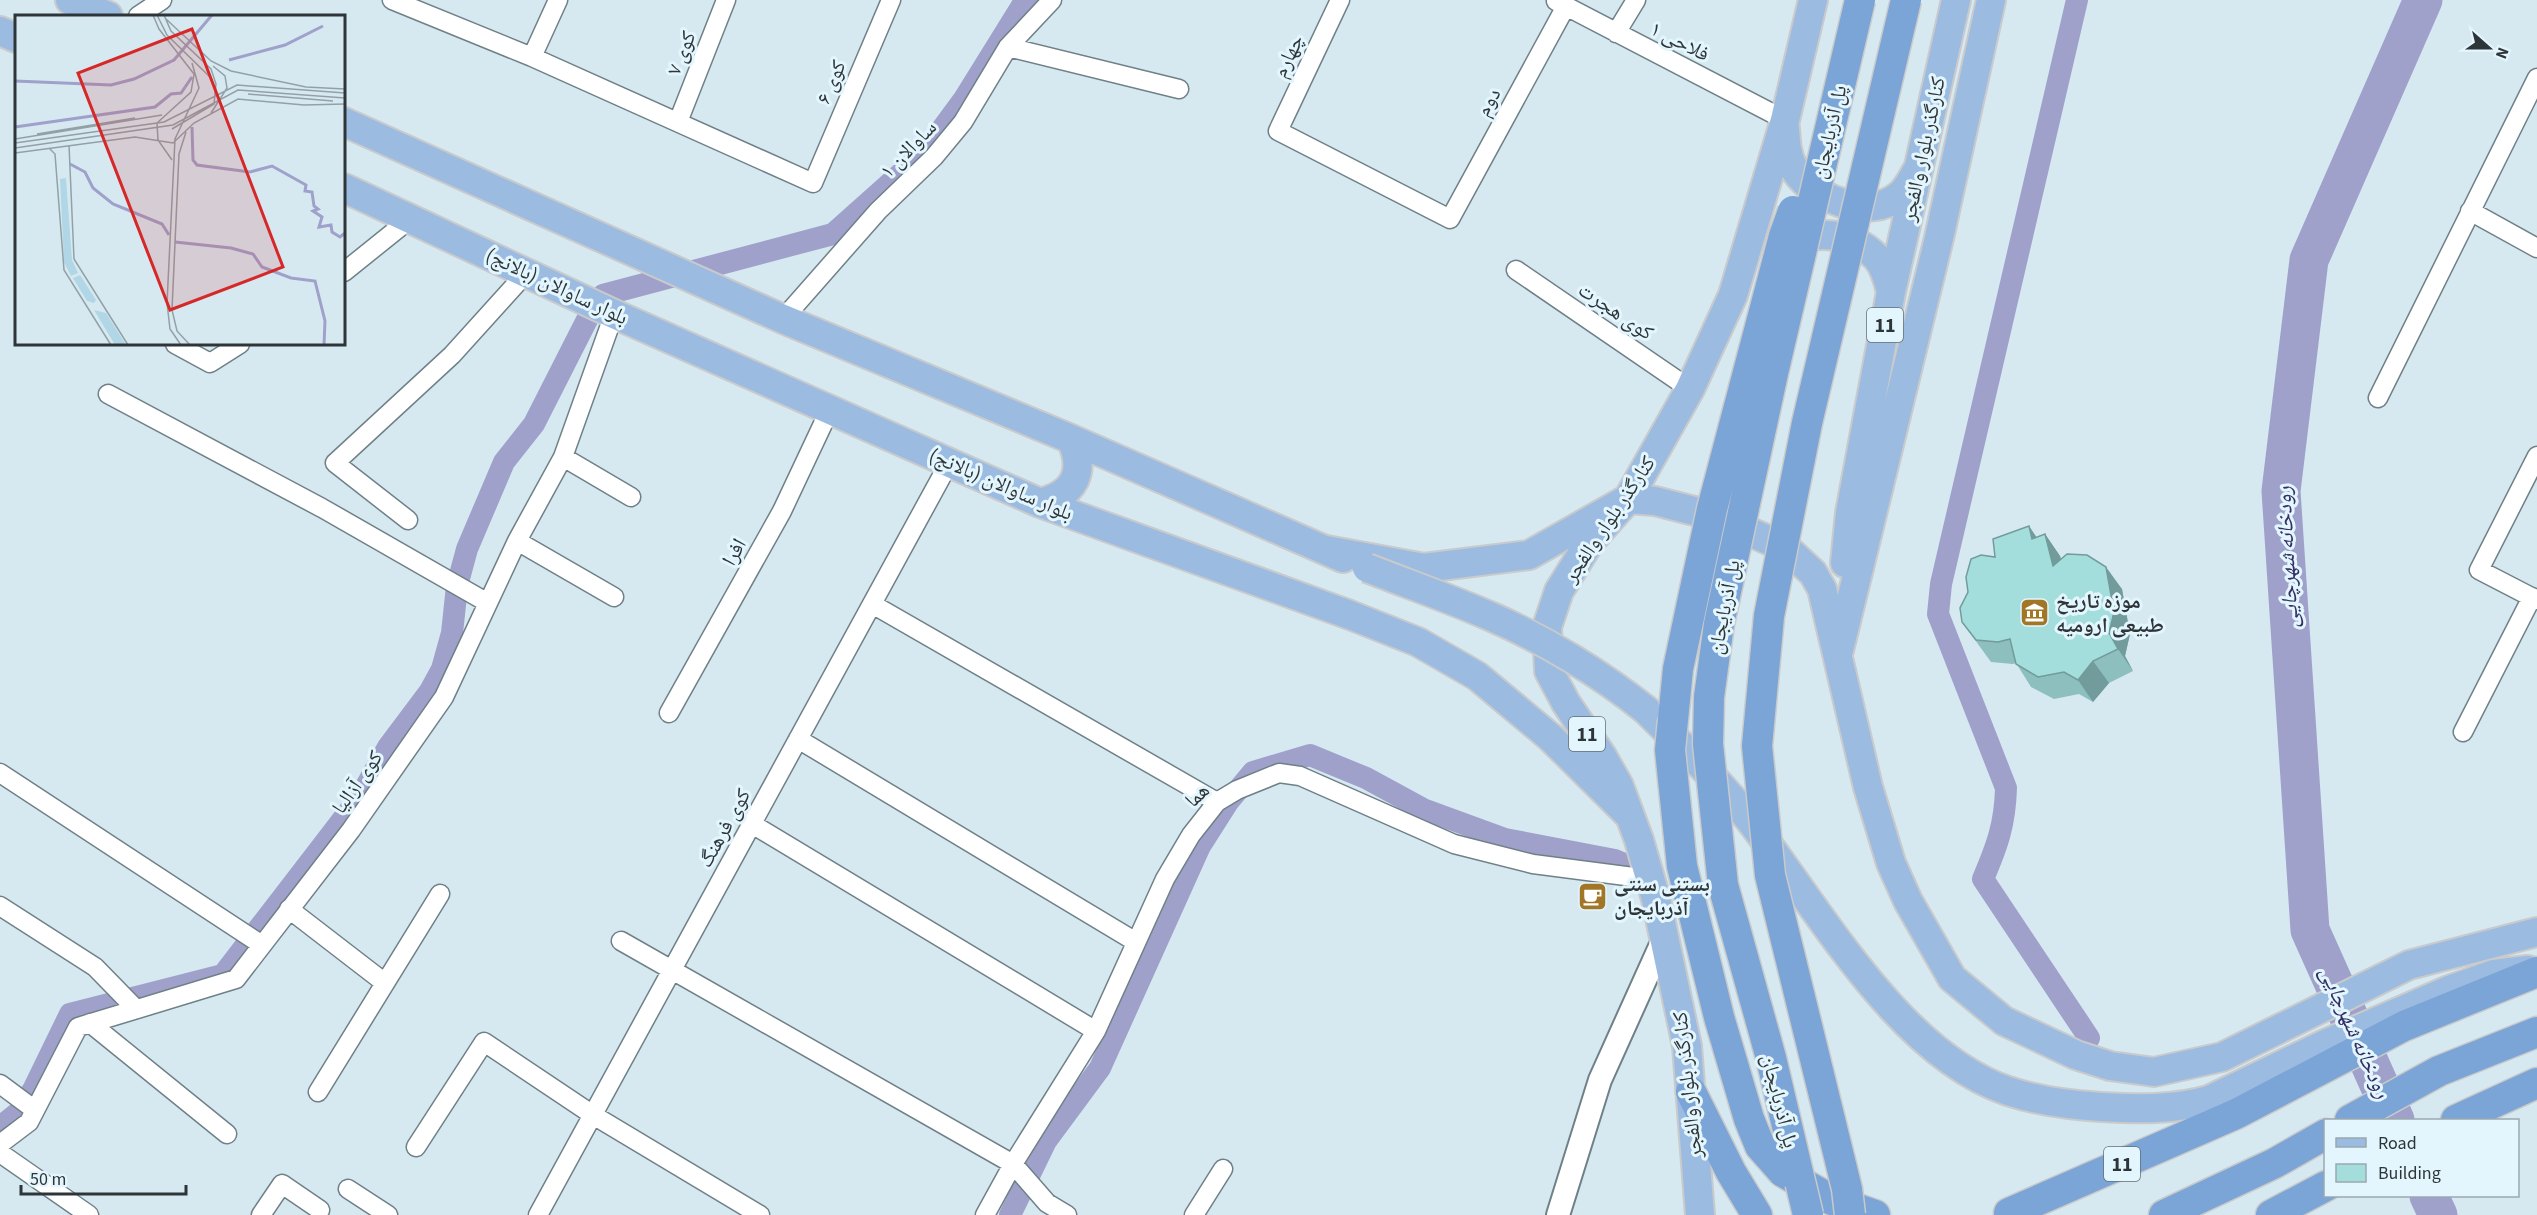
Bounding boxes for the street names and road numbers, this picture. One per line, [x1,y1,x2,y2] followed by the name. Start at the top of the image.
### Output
[1645,13,1715,69] street label: فلاحی ۱
[659,26,703,80] street label: کوی ۷
[1265,29,1311,83] street label: چهارم
[808,55,854,109] street label: کوی ۶
[1893,74,1953,225] street label: کنارگذر بلوار والفجر
[1468,82,1508,122] street label: دوم
[1804,82,1854,182] street label: پل آذربایجان
[873,113,943,185] street label: ساوالان ۱
[481,240,633,332] street label: بلوار ساوالان (بالانج)
[1572,275,1660,347] street label: کوی هجرت
[1867,308,1903,342] road number: 11
[924,440,1078,528] street label: بلوار ساوالان (بالانج)
[1555,449,1663,589] street label: کنارگذر بلوار والفجر
[714,533,754,571] street label: افرا
[1700,557,1748,657] street label: پل آذربایجان
[1569,717,1605,751] road number: 11
[324,744,390,820] street label: کوی آزالیا
[1178,776,1216,814] street label: هما
[690,783,758,873] street label: کوی فرهنگ
[1664,1010,1710,1161] street label: کنارگذر بلوار والفجر
[1754,1051,1806,1151] street label: پل آذربایجان
[2104,1147,2140,1181] road number: 11

